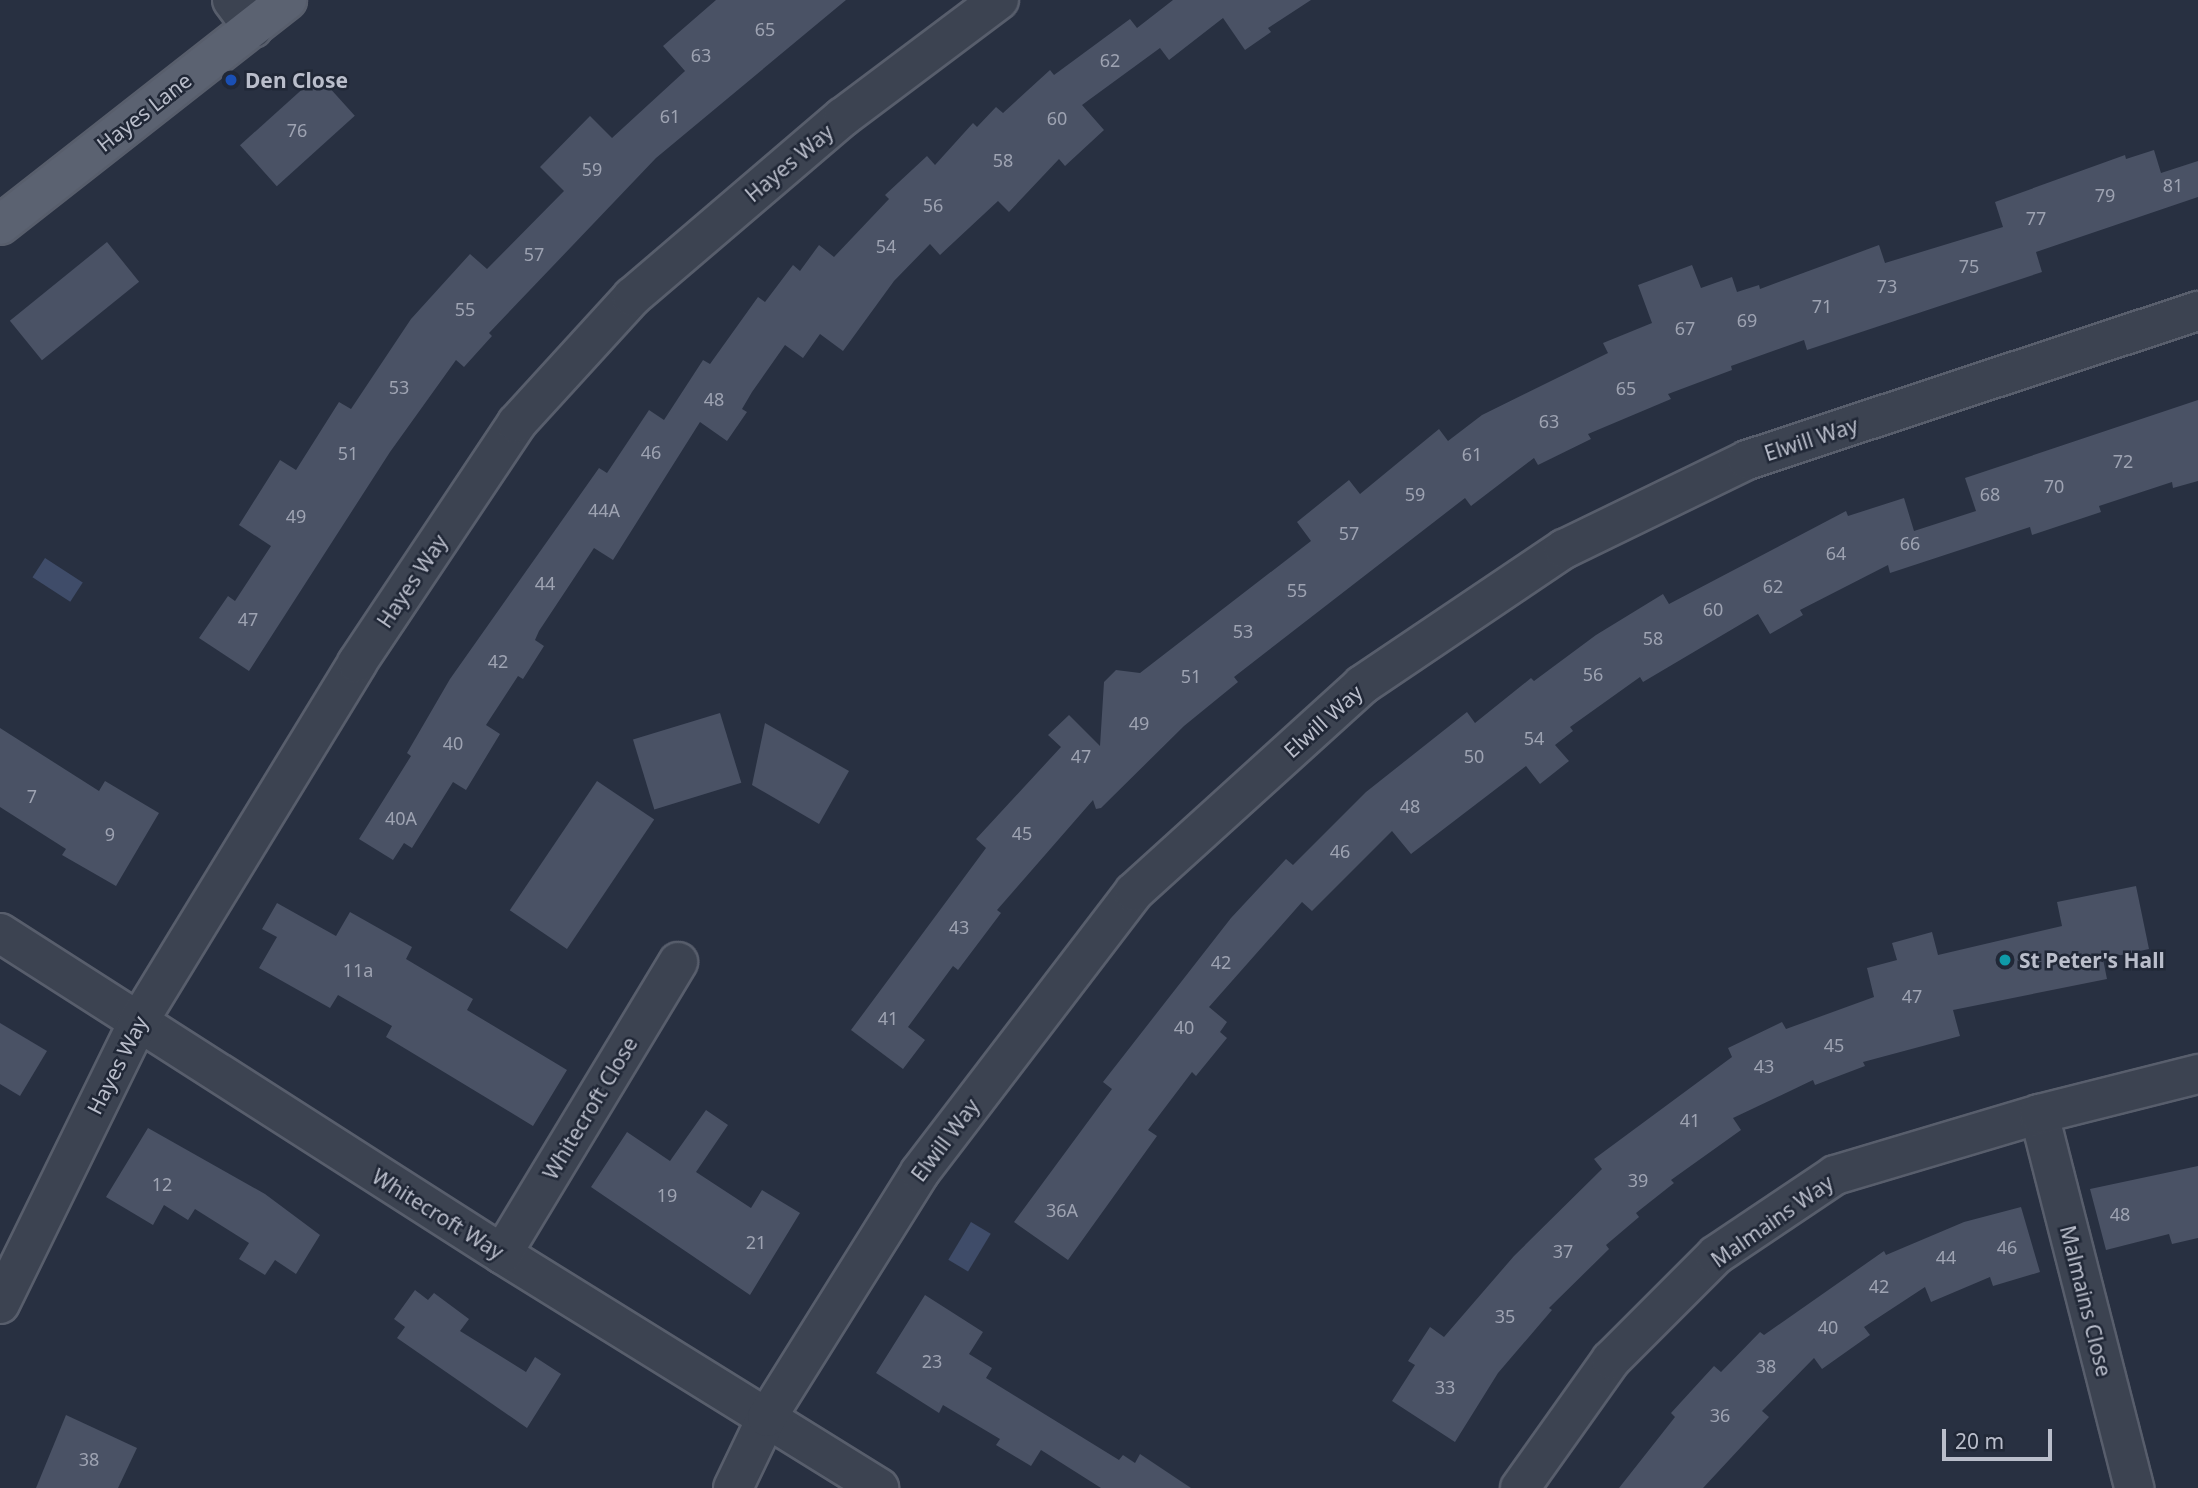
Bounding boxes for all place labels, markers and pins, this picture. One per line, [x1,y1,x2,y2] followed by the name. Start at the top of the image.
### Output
[245,67,348,93] place label: Den Close
[223,72,239,88] marker: Den Close
[2019,947,2165,973] place label: St Peter's Hall
[1997,952,2013,968] marker: St Peter's Hall

